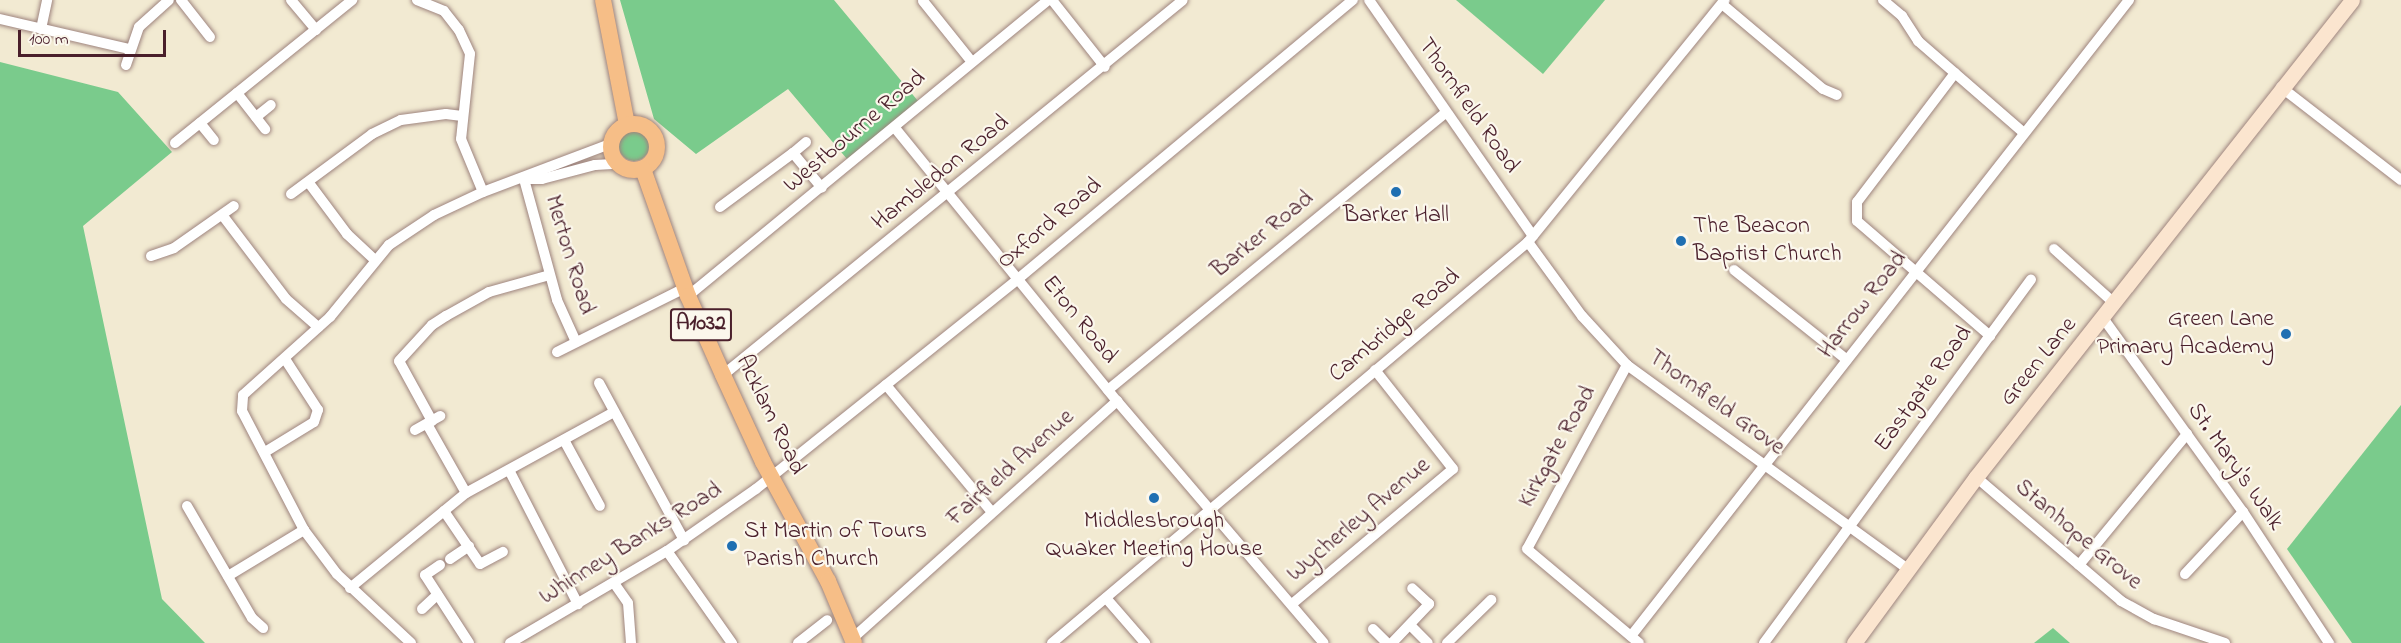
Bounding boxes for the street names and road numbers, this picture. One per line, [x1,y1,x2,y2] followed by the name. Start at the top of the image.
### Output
[1411,33,1525,179] street label: Thornfield Road
[778,64,932,200] street label: Westbourne Road
[867,109,1015,237] street label: Hambledon Road
[992,172,1108,276] street label: Oxford Road
[1206,185,1320,285] street label: Barker Road
[537,192,601,318] street label: Merton Road
[1812,246,1914,364] street label: Harrow Road
[1324,263,1466,389] street label: Cambridge Road
[1035,270,1123,370] street label: Eton Road
[670,306,732,344] road number: A1032
[1994,312,2084,412] street label: Green Lane
[1869,320,1979,458] street label: Eastgate Road
[1642,344,1790,462] street label: Thornfield Grove
[729,350,811,480] street label: Acklam Road
[1513,381,1603,513] street label: Kirkgate Road
[2180,398,2290,536] street label: St. Mary's Walk
[941,403,1081,533] street label: Fairfield Avenue
[1281,452,1437,588] street label: Wycherley Avenue
[2008,473,2148,597] street label: Stanhope Grove
[534,476,728,612] street label: Whinney Banks Road

